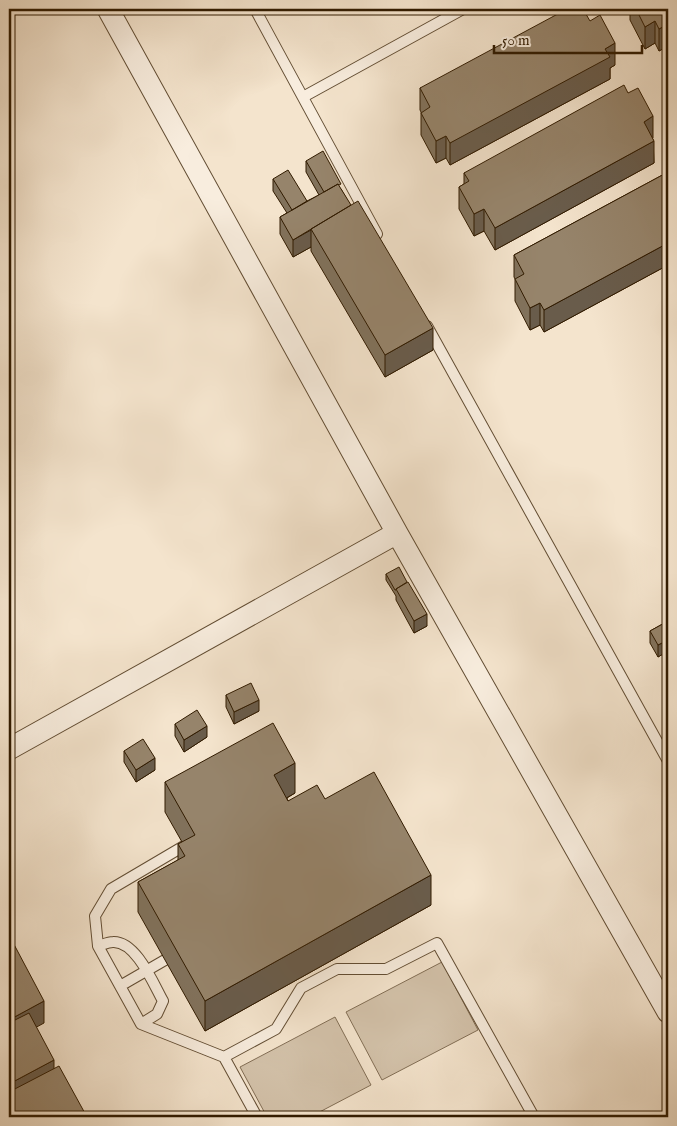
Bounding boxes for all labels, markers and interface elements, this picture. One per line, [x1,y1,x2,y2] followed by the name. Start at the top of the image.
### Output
[494,22,642,54] scale bar
[502,31,530,50] text: 50 m

